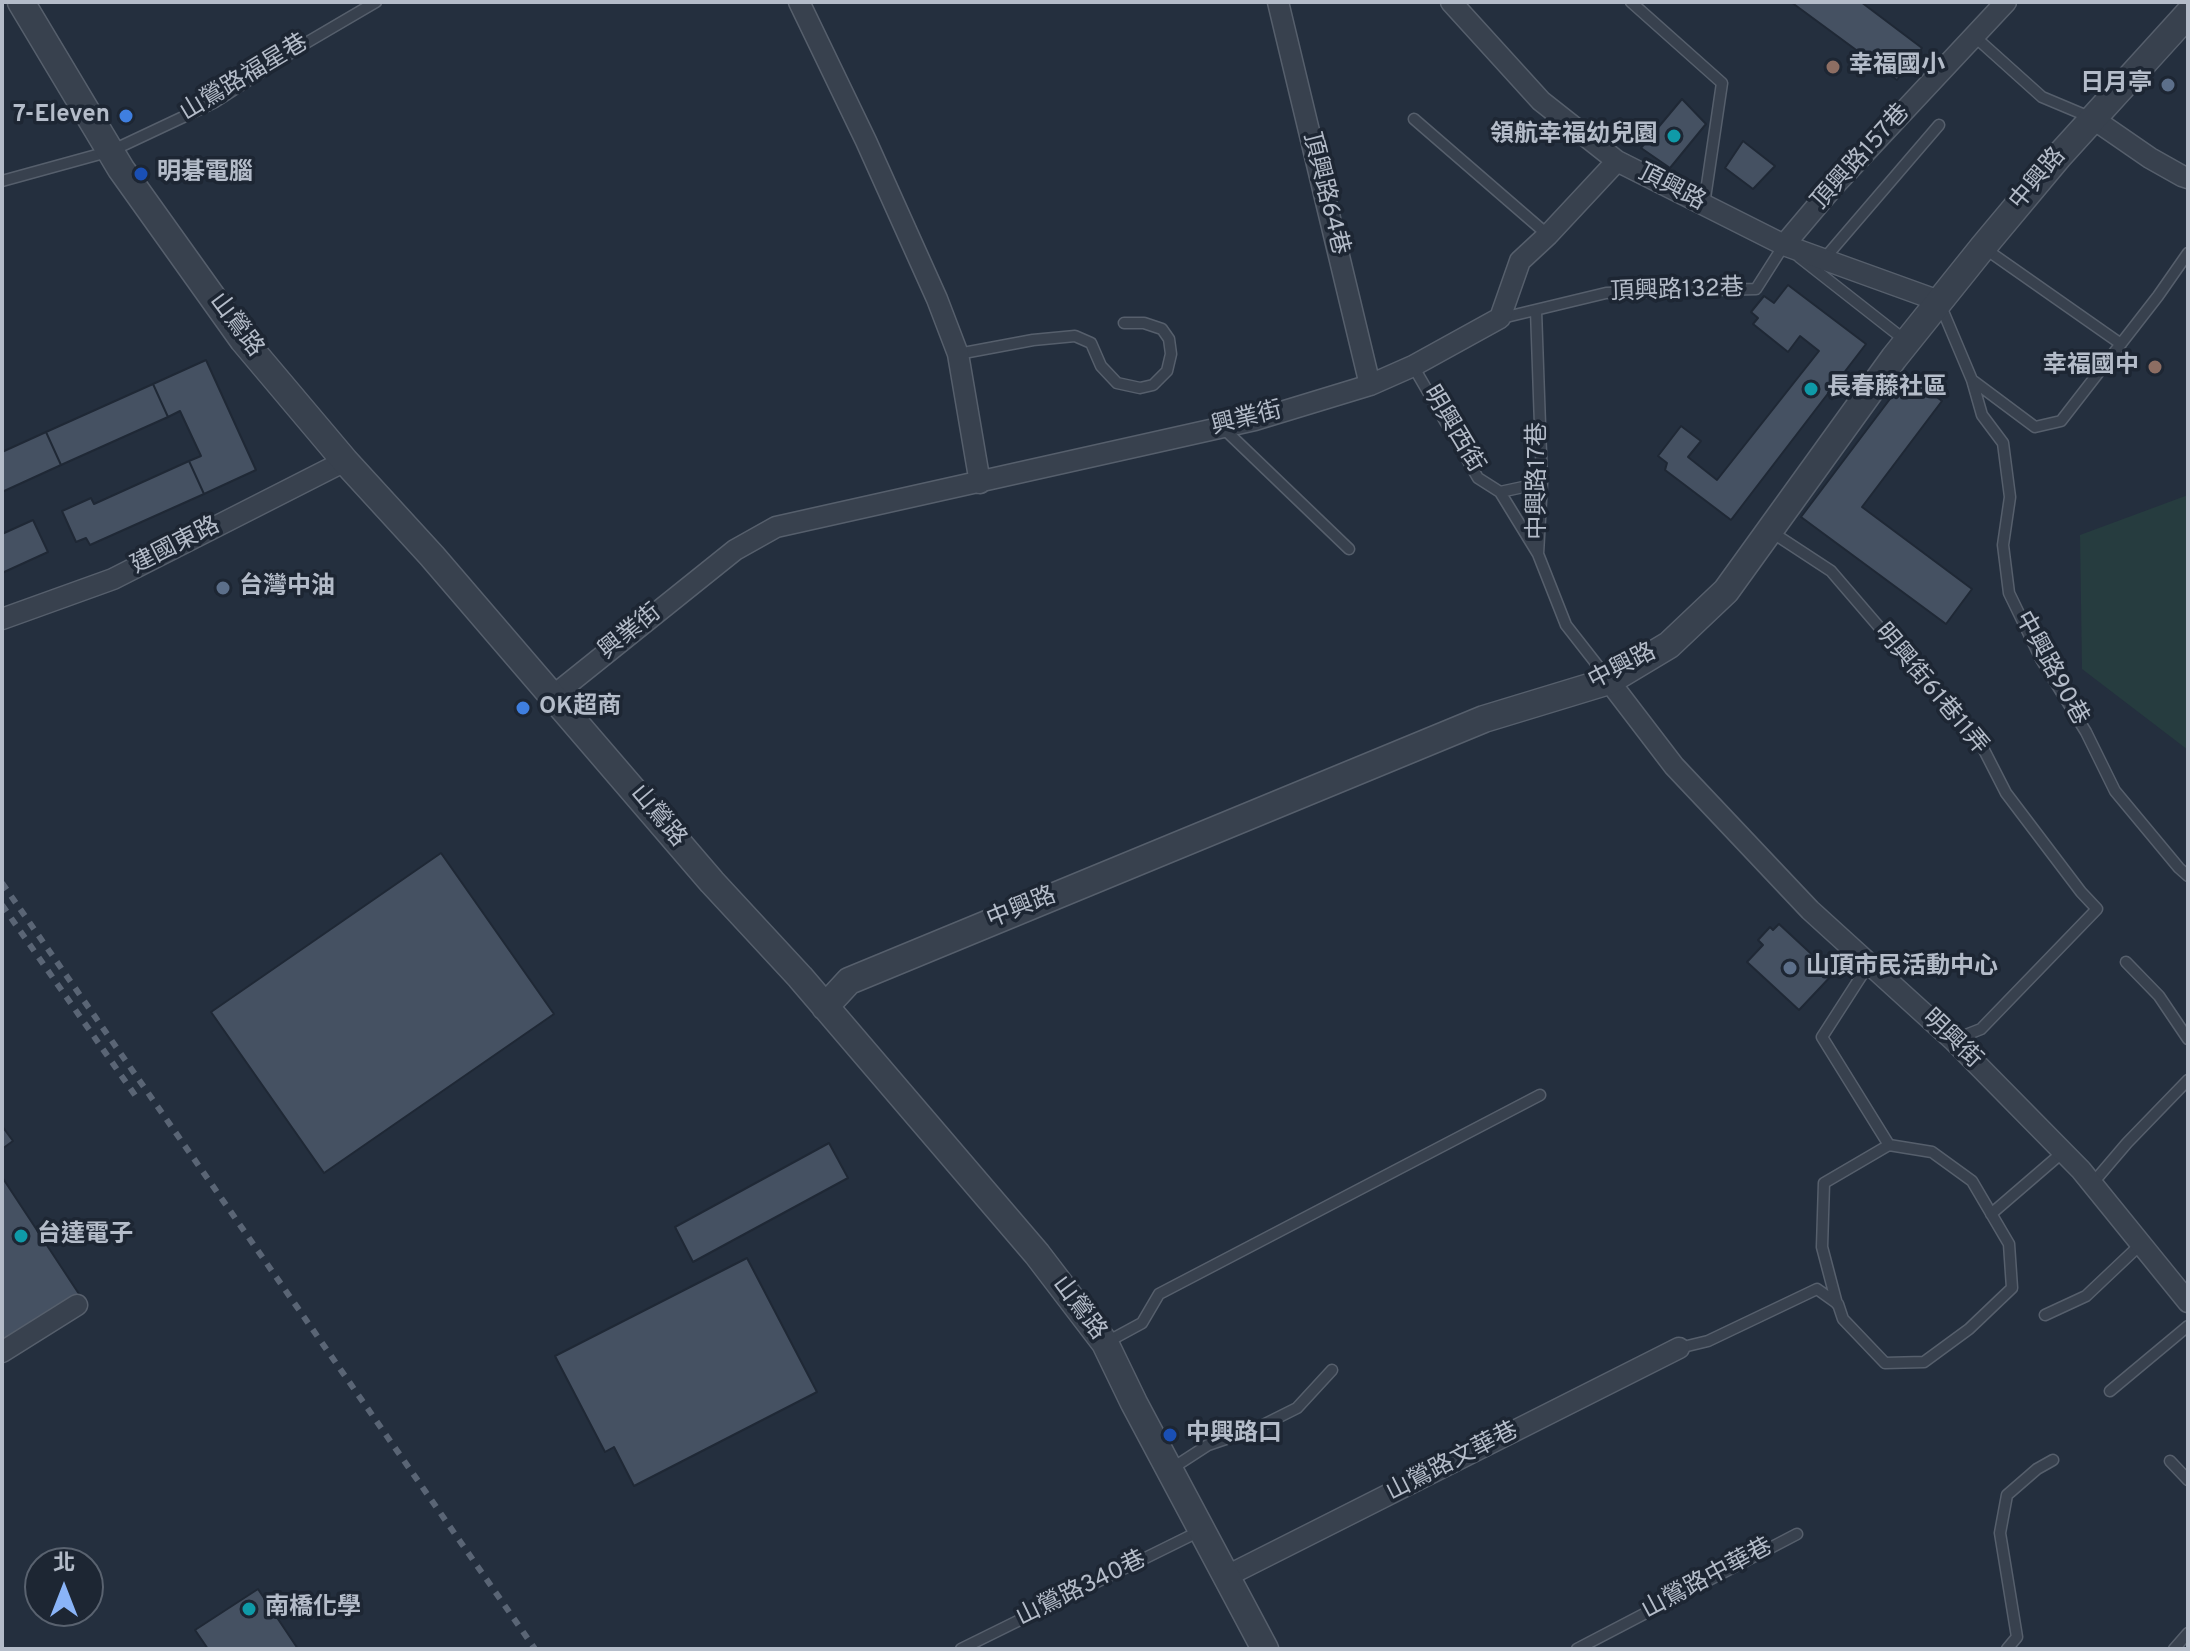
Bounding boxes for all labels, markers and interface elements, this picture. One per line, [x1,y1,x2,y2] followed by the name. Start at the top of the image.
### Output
[176,30,314,128] street label: 山鶯路福星巷
[1849,53,1945,81] place label: 幸福國小
[1824,58,1842,76] marker: 幸福國小
[2080,71,2152,99] place label: 日月亭
[2159,76,2177,94] marker: 日月亭
[1807,99,1917,217] street label: 頂興路157巷
[13,102,110,130] place label: 7-Eleven
[117,107,135,125] marker: 7-Eleven
[1490,122,1658,150] place label: 領航幸福幼兒園
[1665,127,1683,145] marker: 領航幸福幼兒園
[1295,130,1353,258] street label: 頂興路64巷
[2005,143,2073,217] street label: 中興路
[157,160,253,188] place label: 明碁電腦
[1632,160,1710,218] street label: 頂興路
[132,165,150,183] marker: 明碁電腦
[1610,275,1744,309] street label: 頂興路132巷
[202,289,268,363] street label: 山鶯路
[2043,353,2139,381] place label: 幸福國中
[2146,358,2164,376] marker: 幸福國中
[1827,375,1947,403] place label: 長春藤社區
[1802,380,1820,398] marker: 長春藤社區
[1415,381,1489,479] street label: 明興西街
[1209,397,1285,443] street label: 興業街
[1525,422,1553,540] street label: 中興路17巷
[127,512,225,582] street label: 建國東路
[239,574,335,602] place label: 台灣中油
[214,579,232,597] marker: 台灣中油
[594,599,668,667] street label: 興業街
[2007,607,2093,731] street label: 中興路90巷
[1867,619,1993,761] street label: 明興街61巷11弄
[1584,639,1662,697] street label: 中興路
[539,694,621,722] place label: OK超商
[514,699,532,717] marker: OK超商
[623,780,691,854] street label: 山鶯路
[983,882,1061,936] street label: 中興路
[1806,954,1998,982] place label: 山頂市民活動中心
[1781,959,1799,977] marker: 山頂市民活動中心
[1915,1005,1987,1075] street label: 明興街
[37,1222,133,1250] place label: 台達電子
[12,1227,30,1245] marker: 台達電子
[1045,1272,1111,1346] street label: 山鶯路
[1382,1417,1524,1509] street label: 山鶯路文華巷
[1186,1421,1282,1449] place label: 中興路口
[1161,1426,1179,1444] marker: 中興路口
[1638,1533,1778,1627] street label: 山鶯路中華巷
[1012,1546,1152,1634] street label: 山鶯路340巷
[24,1547,104,1627] north arrow
[53,1551,75,1578] text: 北
[265,1595,361,1623] place label: 南橋化學
[240,1600,258,1618] marker: 南橋化學

